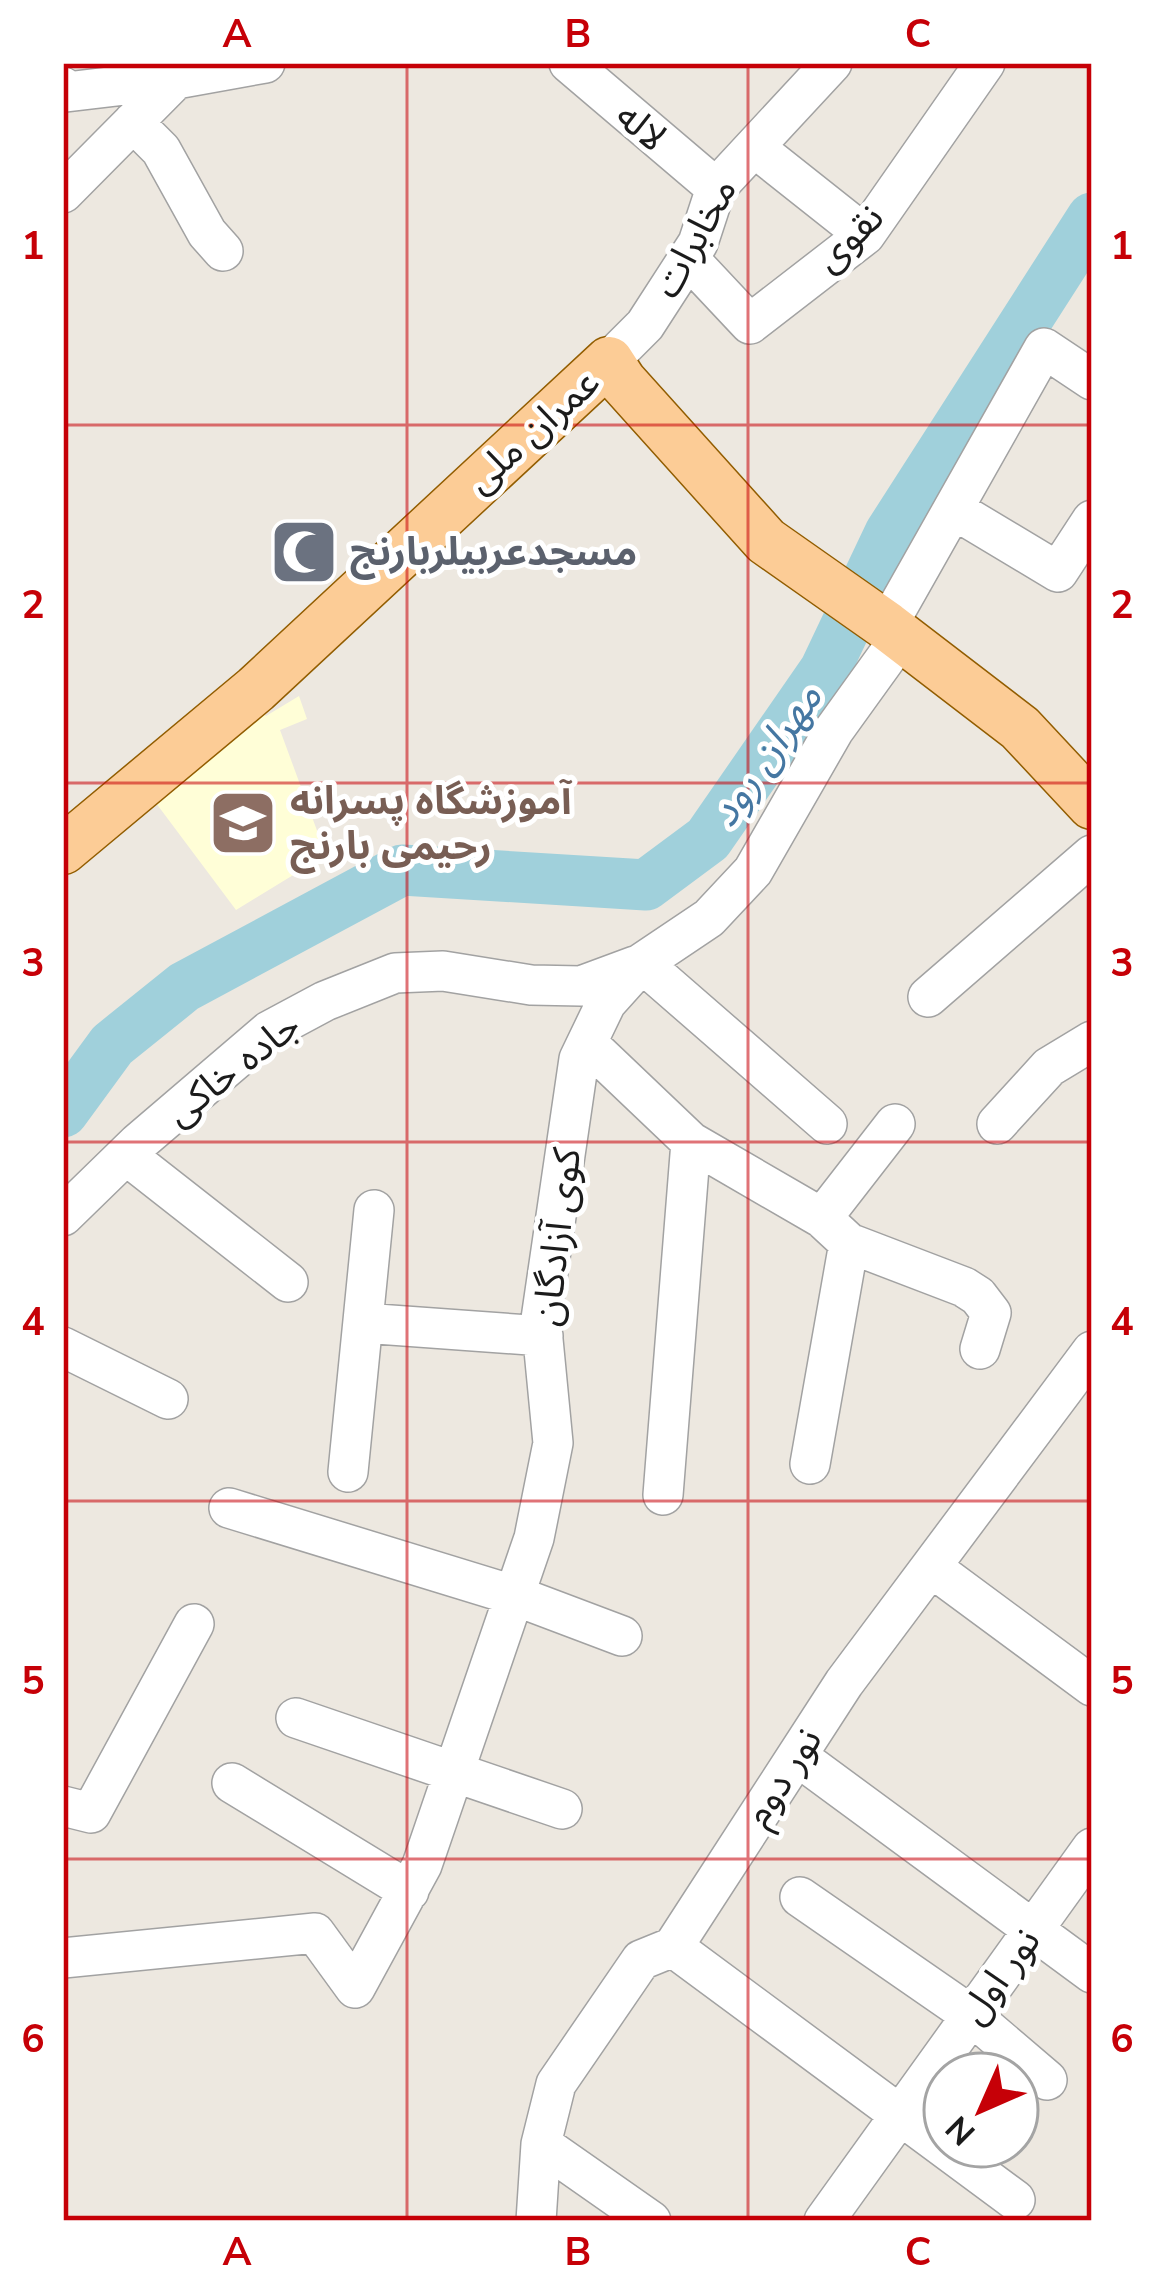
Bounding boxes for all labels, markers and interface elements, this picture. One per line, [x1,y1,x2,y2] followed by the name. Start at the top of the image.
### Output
[222,8,252,61] text: A
[565,8,591,61] text: B
[905,8,931,61] text: C
[604,90,678,164] street label: لاله
[640,168,750,308] street label: مخابرات
[803,192,895,284] street label: نقوی
[21,220,45,273] text: 1
[1110,220,1134,273] text: 1
[455,357,611,505] street label: عمران ملی
[269,517,339,587] mosque icon: مسجدعربیلربارنج
[350,526,637,580] place label: مسجدعربیلربارنج
[21,579,45,632] text: 2
[1110,579,1134,632] text: 2
[696,672,836,838] water label: مهران رود
[290,775,573,874] place label: آموزشگاه پسرانه رحیمی بارنج
[208,788,278,858] school or university icon: آموزشگاه پسرانه رحیمی بارنج
[21,937,45,990] text: 3
[1110,937,1134,990] text: 3
[154,1000,312,1138] street label: جاده خاکی
[520,1144,594,1329] street label: کوی آزادگان
[21,1296,45,1349] text: 4
[1110,1296,1134,1349] text: 4
[21,1655,45,1708] text: 5
[1110,1655,1134,1708] text: 5
[731,1717,836,1838] street label: نور دوم
[947,1917,1053,2035] street label: نور اول
[21,2013,45,2066] text: 6
[1110,2013,1134,2066] text: 6
[921,2050,1041,2170] north arrow
[936,2106,985,2155] text: N
[222,2226,252,2279] text: A
[565,2226,591,2279] text: B
[905,2226,931,2279] text: C

